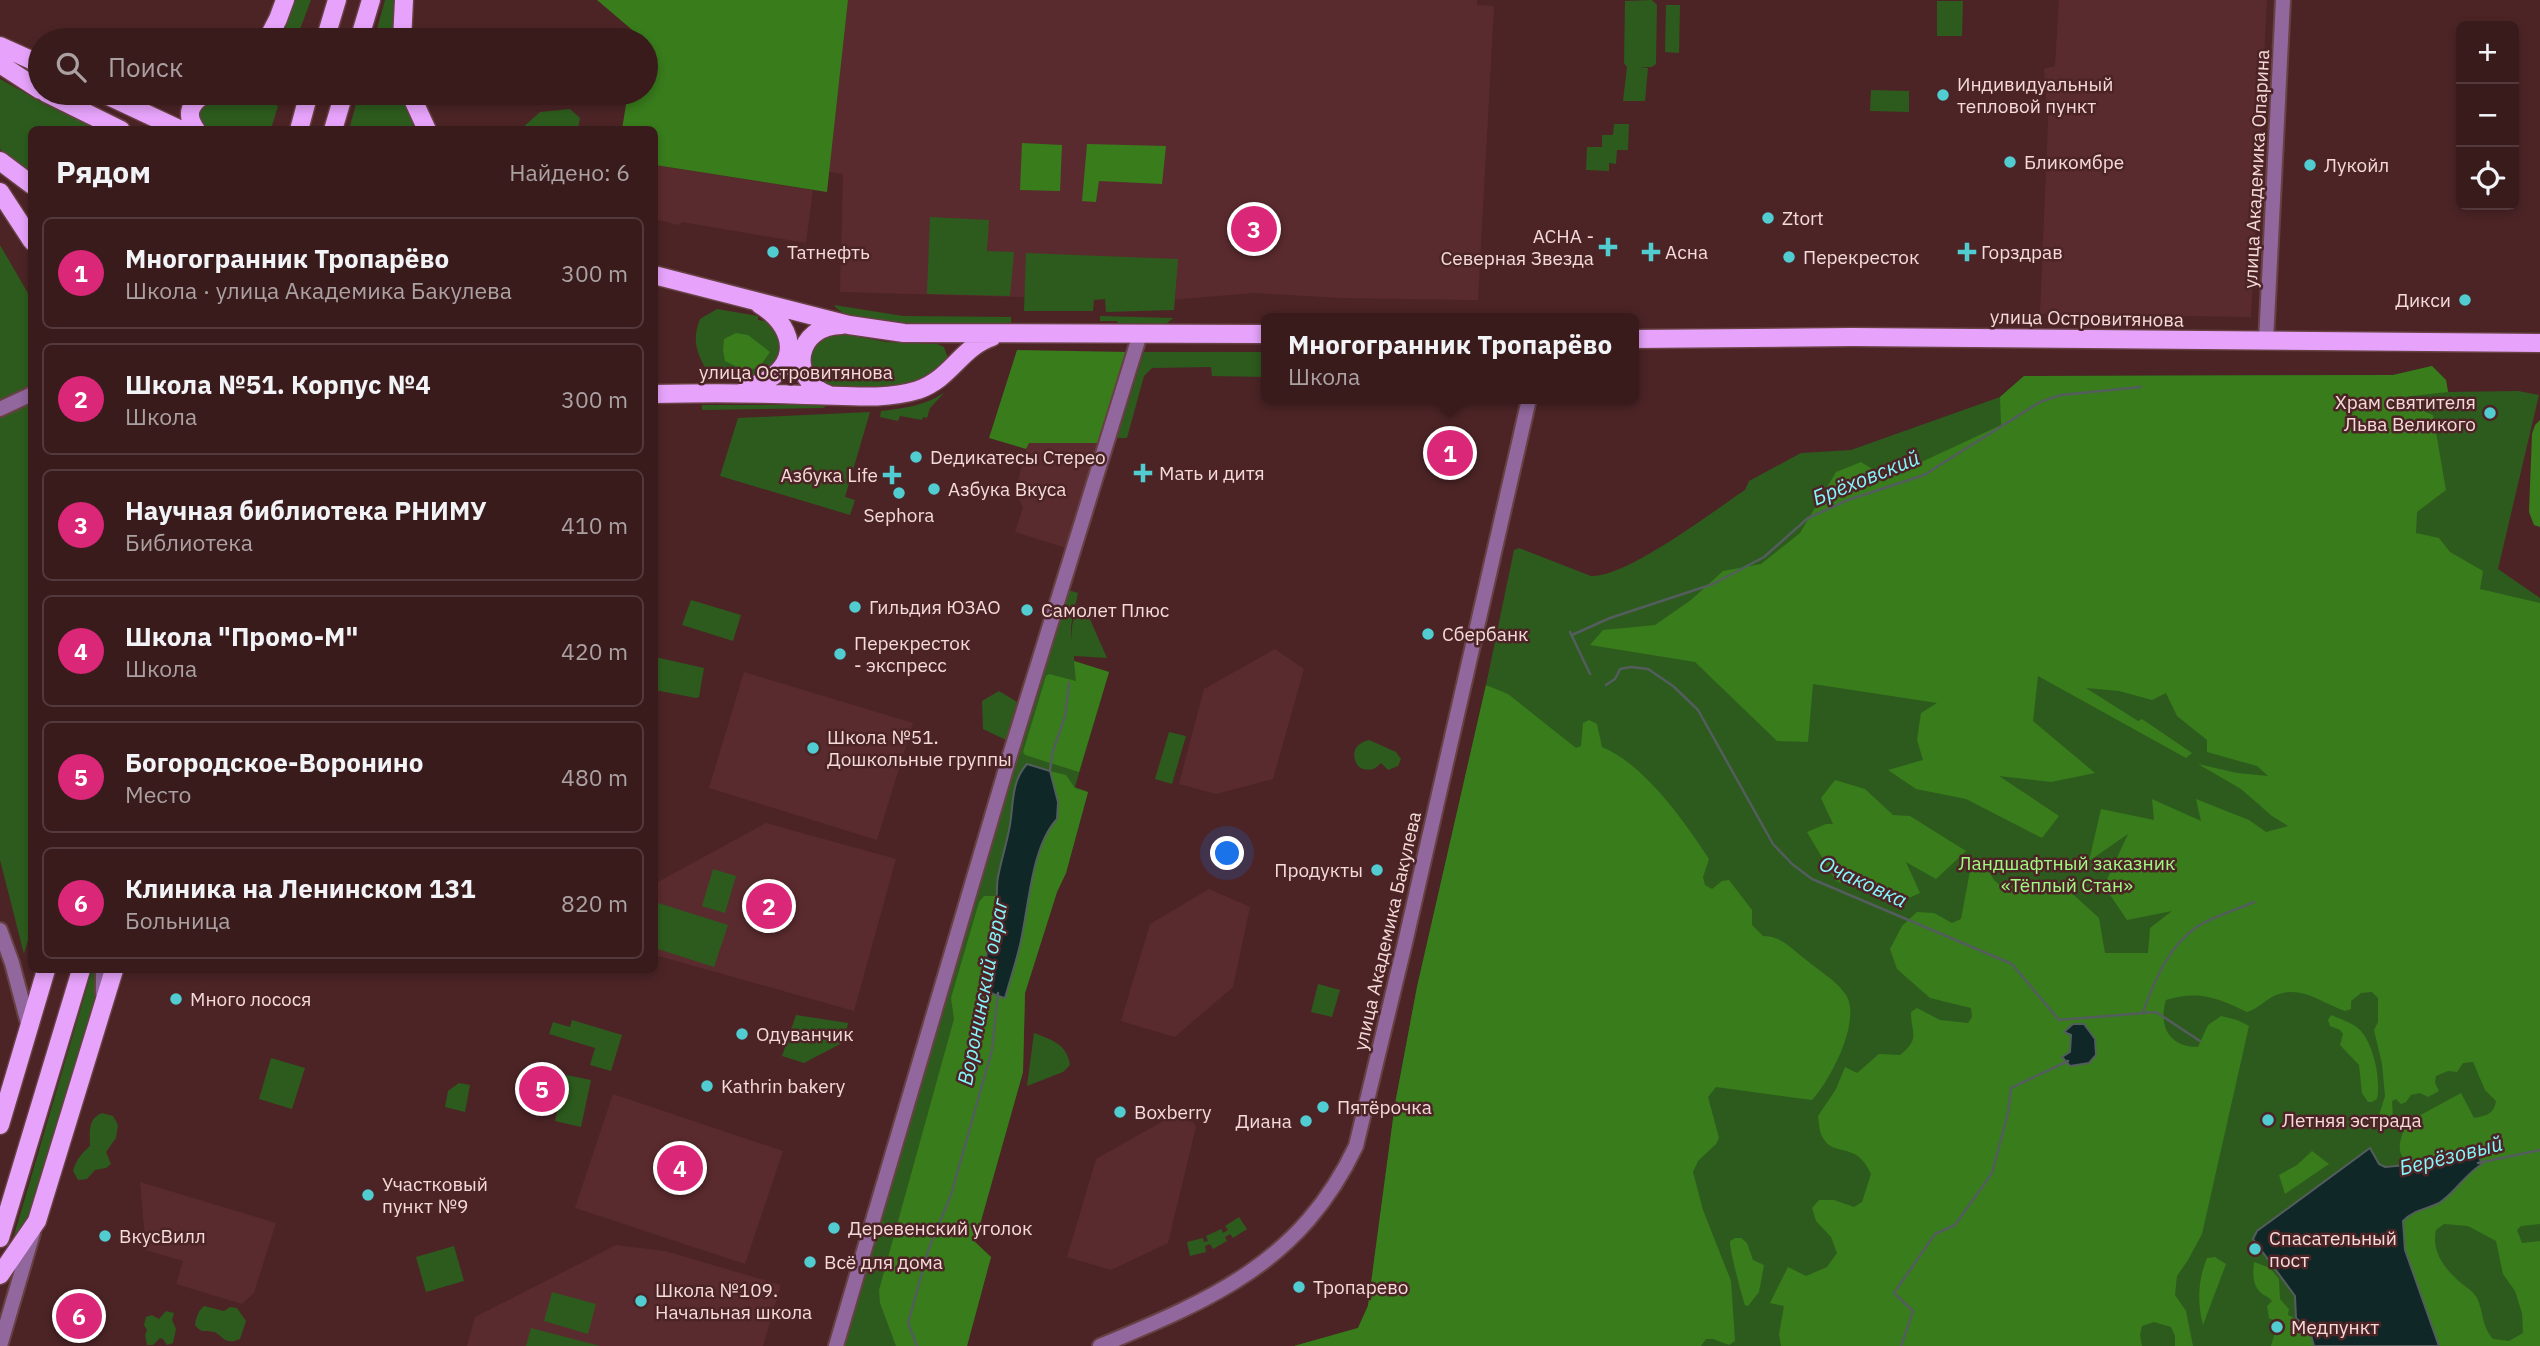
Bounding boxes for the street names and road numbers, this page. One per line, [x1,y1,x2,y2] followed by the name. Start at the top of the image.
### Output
[2238,49,2274,289] street label: улица Академика Опарина
[1990,304,2184,332] street label: улица Островитянова
[699,360,893,384] street label: улица Островитянова
[1348,809,1426,1053] street label: улица Академика Бакулева

